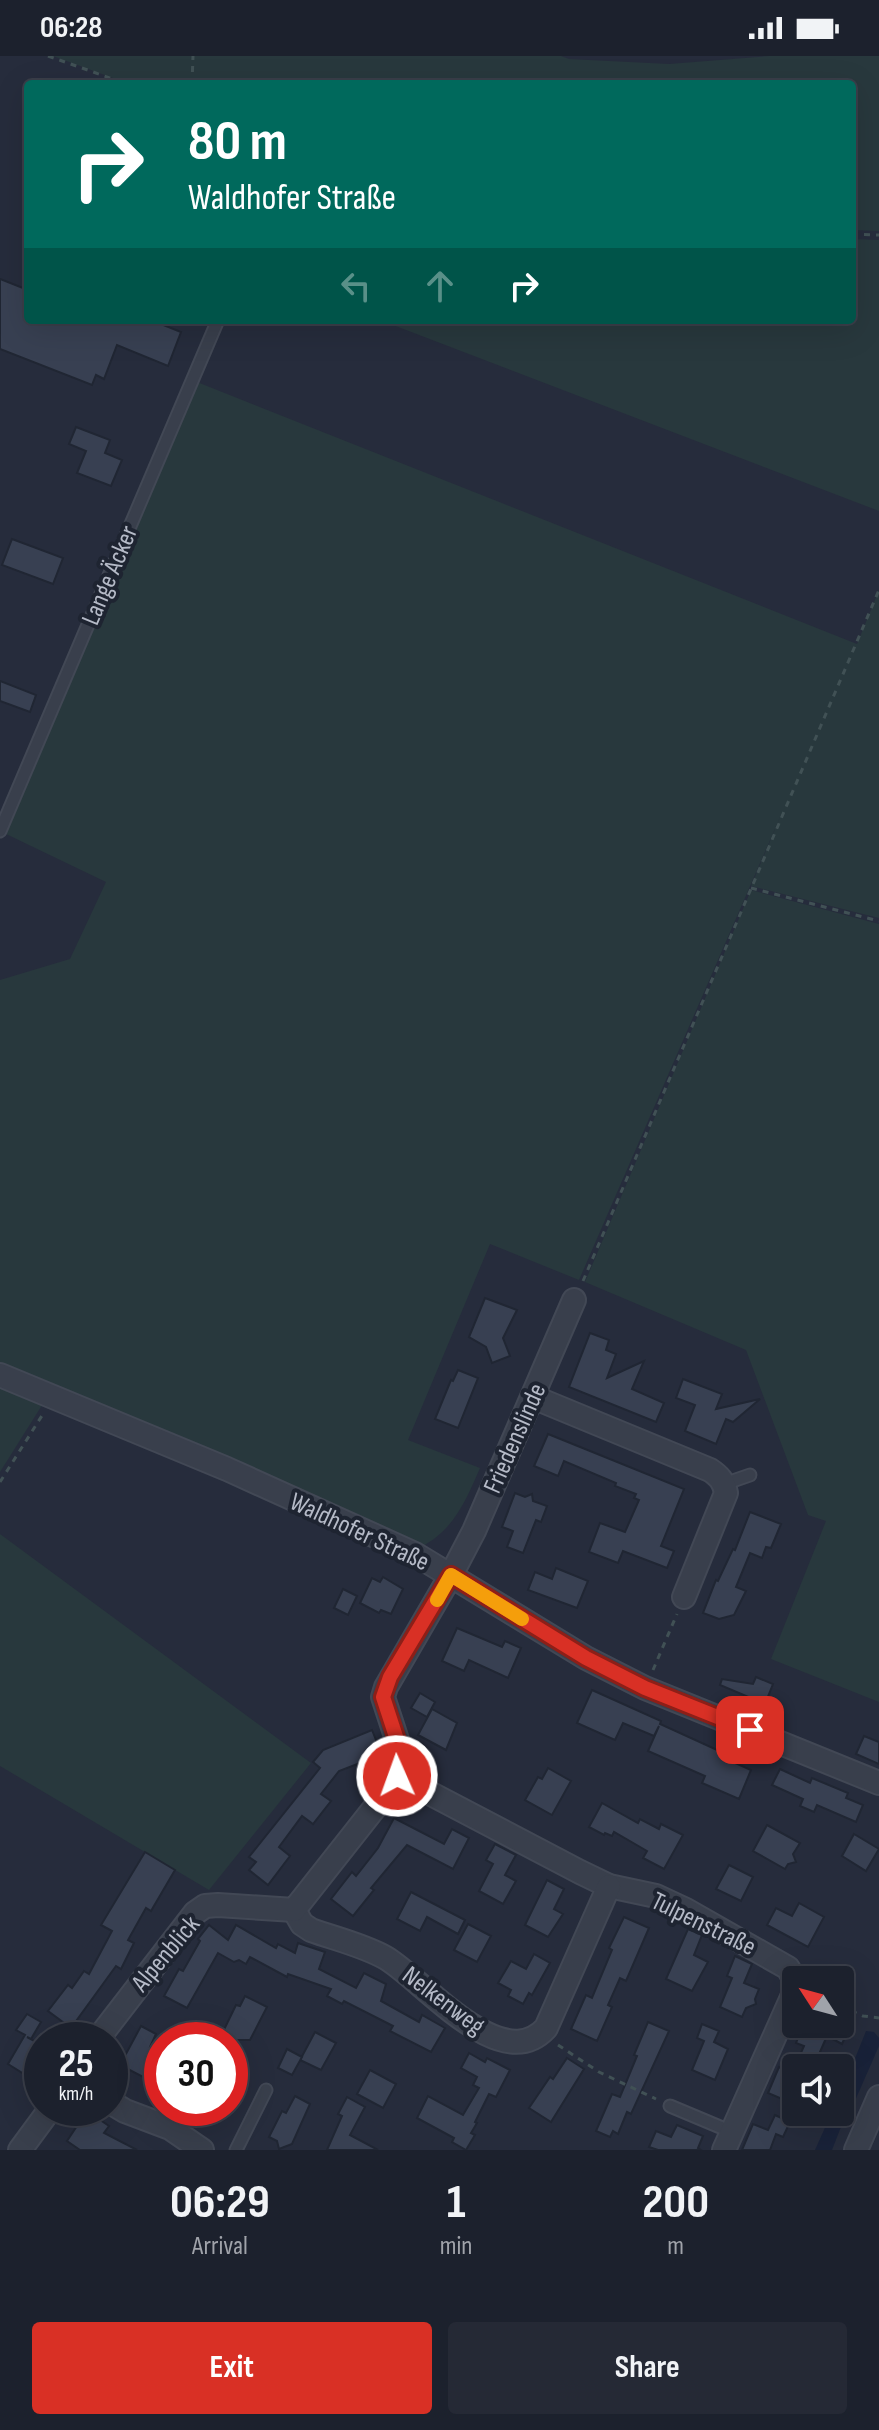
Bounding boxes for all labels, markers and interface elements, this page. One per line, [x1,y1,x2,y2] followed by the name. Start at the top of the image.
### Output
[40,10,102,46] text: 06:28
[188,109,287,176] text: 80 m
[56,112,160,216] icon: right
[188,177,396,220] text: Waldhofer Straße
[334,264,378,308] icon: left
[418,264,462,308] icon: ahead
[502,264,546,308] icon: right
[76,521,145,630] street label: Lange Äcker
[477,1379,553,1498] street label: Friedenslinde
[285,1487,434,1578] street label: Waldhofer Straße
[716,1696,784,1764] pin
[728,1708,772,1752] icon: arrive
[355,1734,439,1818] position arrow
[646,1886,761,1963] street label: Tulpenstraße
[125,1909,207,1999] street label: Alpenblick
[396,1960,490,2042] street label: Nelkenweg
[782,1966,854,2038] north arrow
[782,1966,854,2126] map controls
[144,2022,248,2126] speed limit sign: 30
[58,2040,94,2088] text: 25
[782,2054,854,2126] button: sound
[59,2082,93,2106] text: km/h
[170,2174,270,2231] text: 06:29
[447,2174,465,2231] text: 1
[642,2174,709,2231] text: 200
[192,2231,248,2262] text: Arrival
[440,2231,472,2262] text: min
[667,2231,684,2262] text: m
[32,2322,432,2414] button: Exit
[448,2322,847,2414] button: Share

